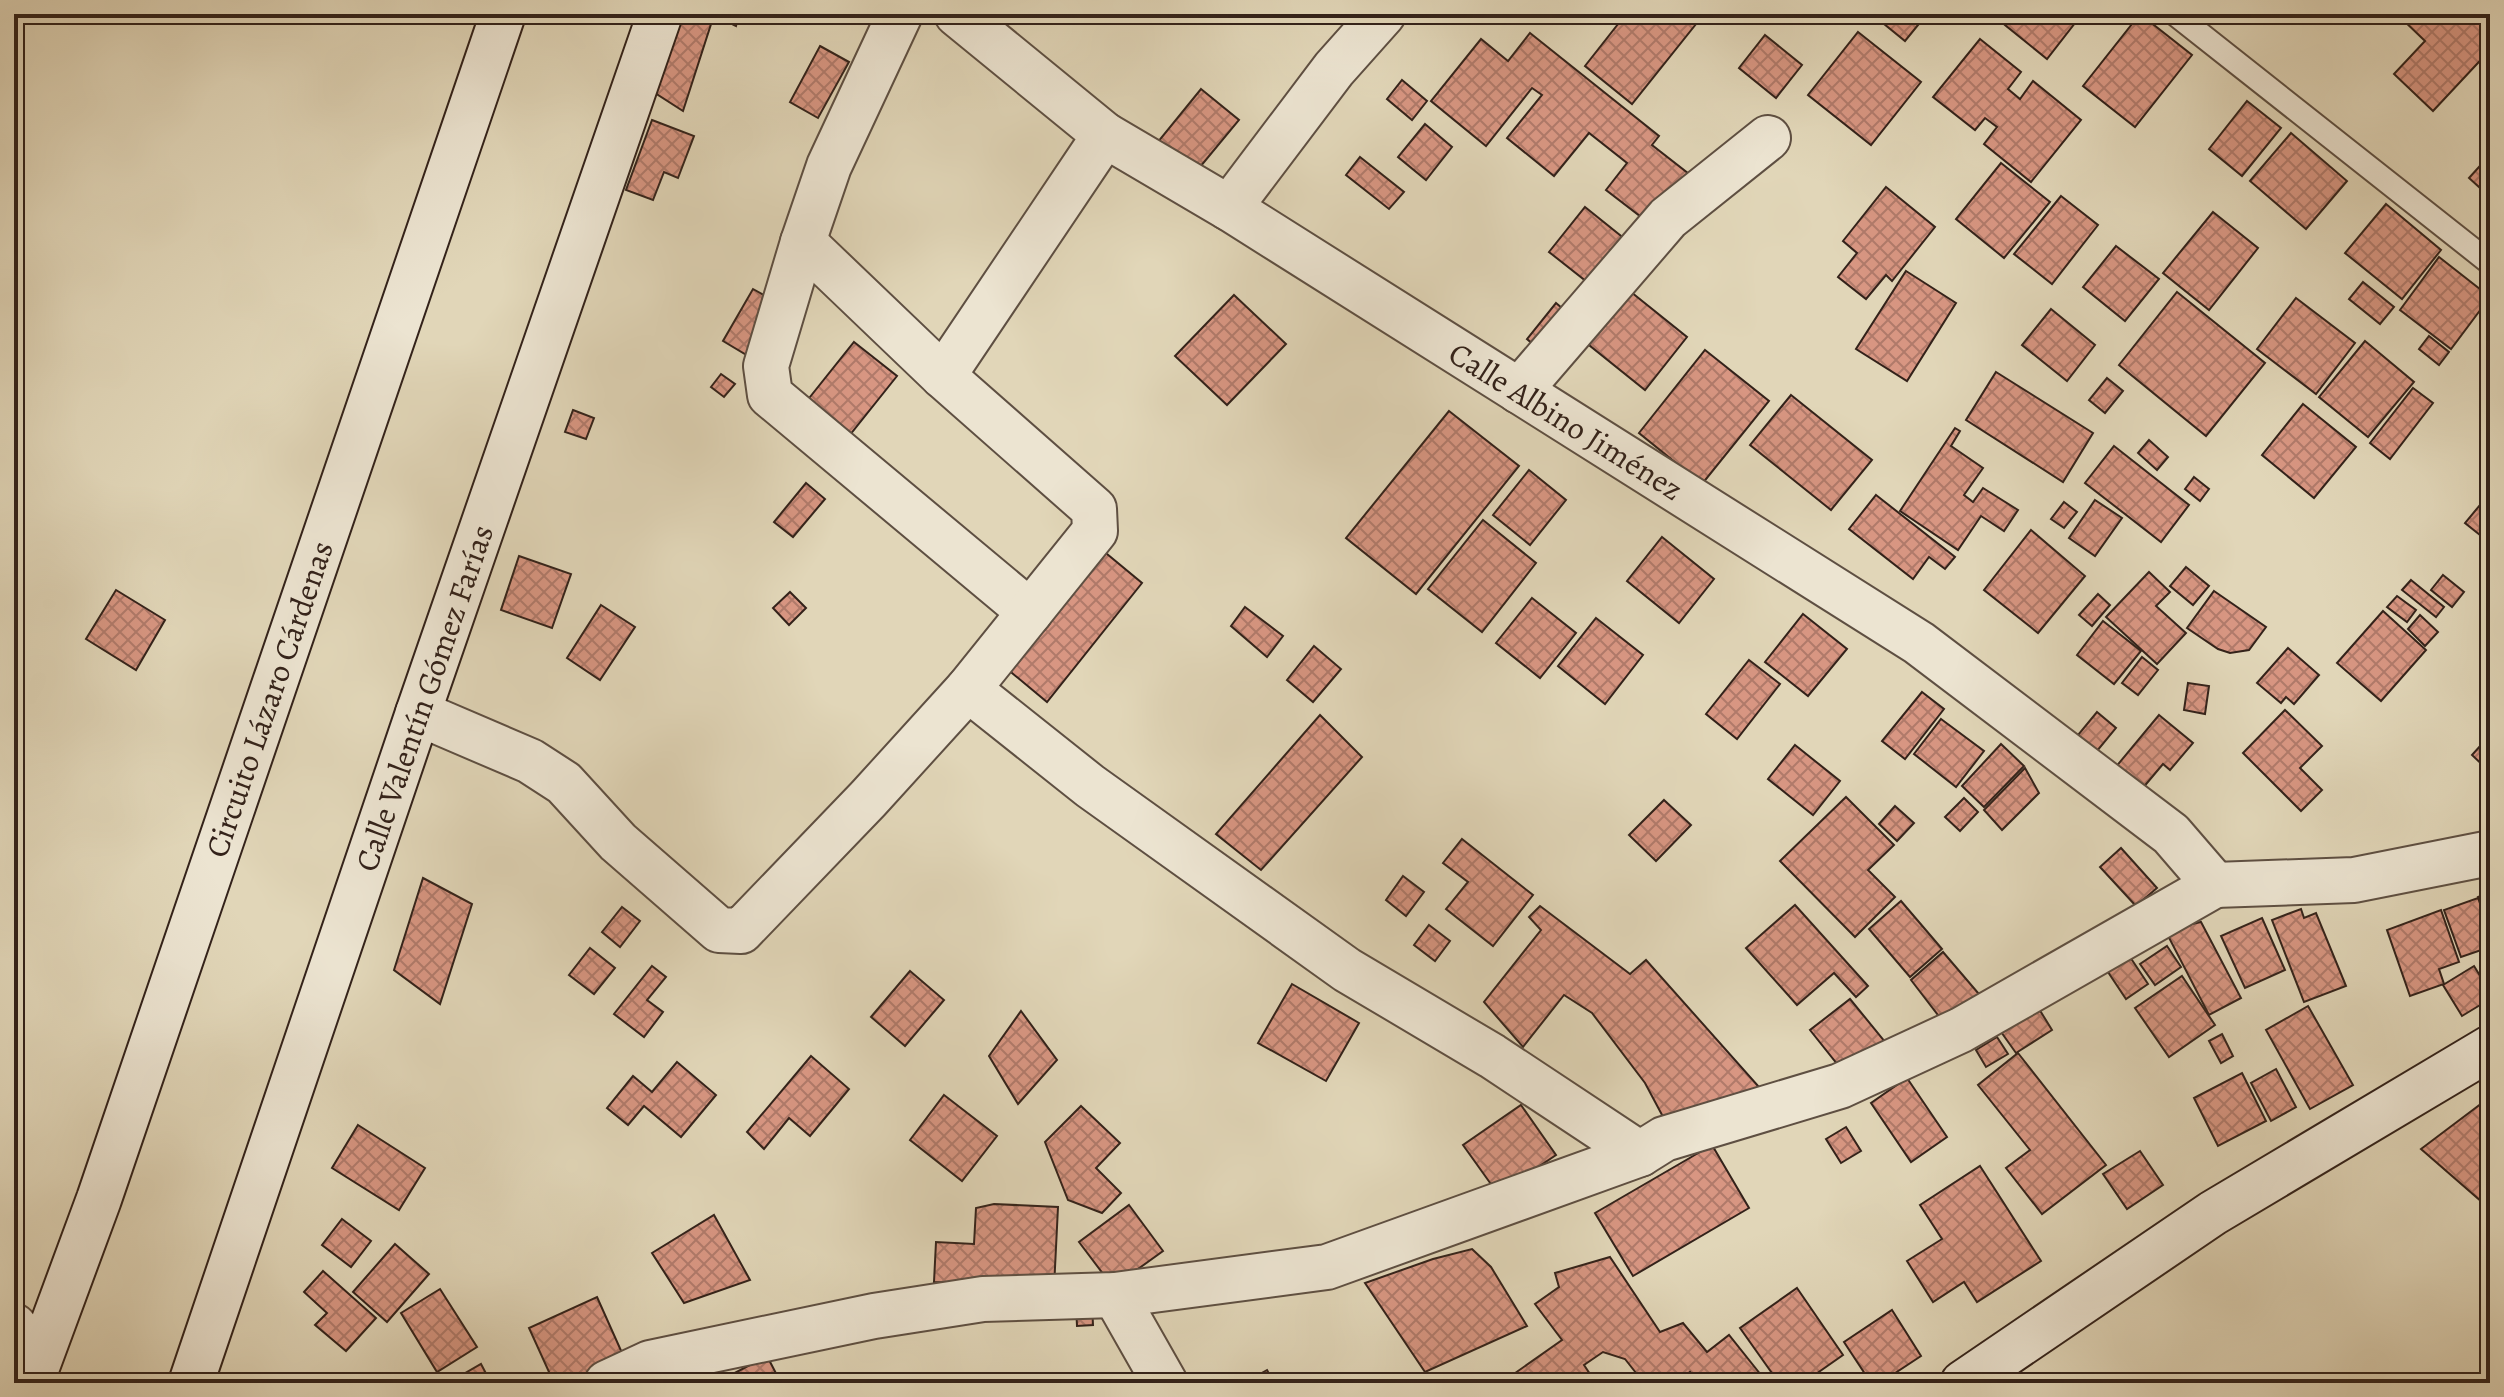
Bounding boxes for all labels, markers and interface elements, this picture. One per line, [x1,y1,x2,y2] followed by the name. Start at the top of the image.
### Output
[1440,331,1692,511] street label: Calle Albino Jiménez
[344,519,504,877] street label: Calle Valentín Gómez Farías
[194,535,344,863] street label: Circuito Lázaro Cárdenas

